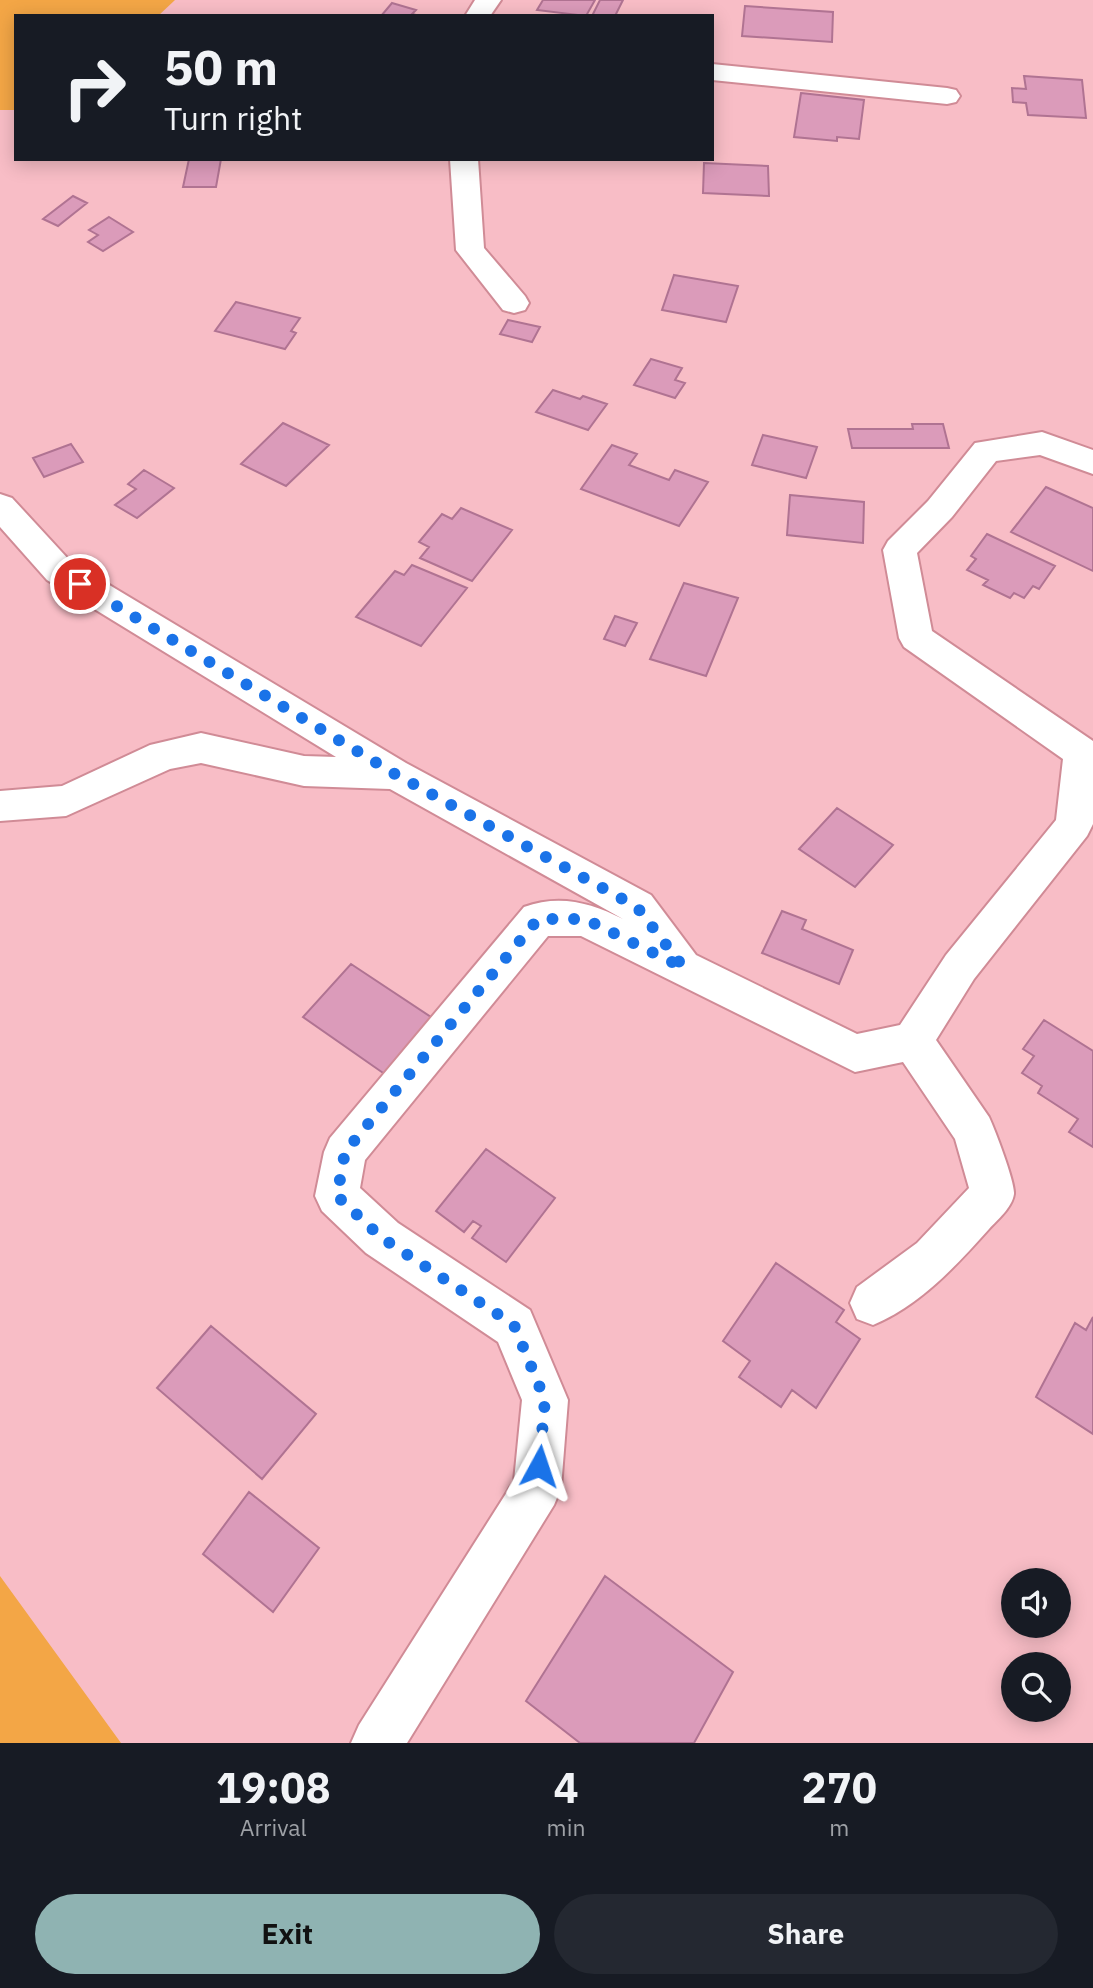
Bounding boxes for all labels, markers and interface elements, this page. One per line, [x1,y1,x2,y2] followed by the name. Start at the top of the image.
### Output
[164,35,278,98] text: 50 m
[49,42,140,133] icon: right
[164,97,302,139] text: Turn right
[50,554,110,614] pin
[61,565,99,603] icon: arrive
[502,1429,576,1503] position arrow
[1001,1568,1071,1722] map controls
[1001,1568,1071,1638] button: sound
[1001,1652,1071,1722] button: search
[216,1760,331,1815] text: 19:08
[553,1760,579,1815] text: 4
[801,1760,877,1815] text: 270
[240,1812,307,1842] text: Arrival
[547,1812,585,1842] text: min
[829,1812,849,1842] text: m
[35,1894,540,1974] button: Exit
[554,1894,1058,1974] button: Share

